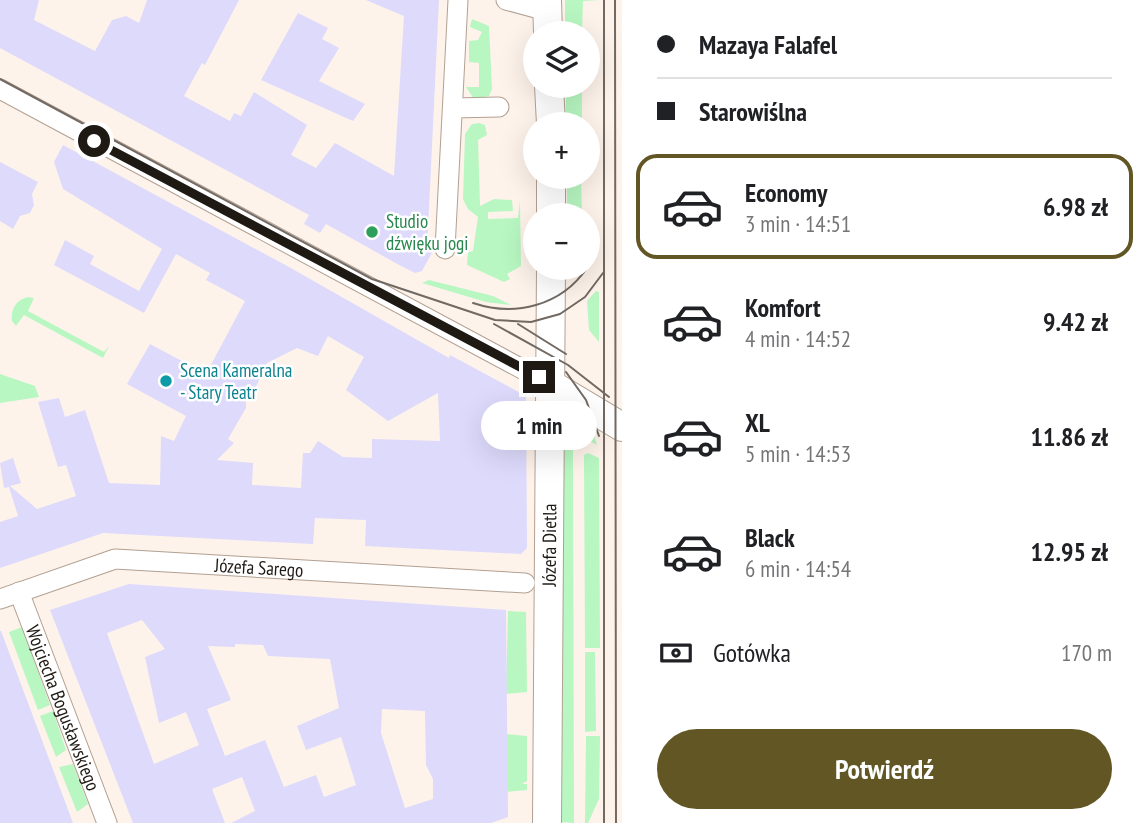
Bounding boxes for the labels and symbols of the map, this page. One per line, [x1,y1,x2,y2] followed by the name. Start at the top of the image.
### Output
[78,125,110,157] route start
[386,209,468,255] place label: Studio dźwięku jogi
[364,224,380,240] marker: Studio dźwięku jogi
[180,358,292,404] place label: Scena Kameralna - Stary Teatr
[523,361,555,393] route end
[158,373,174,389] marker: Scena Kameralna - Stary Teatr
[481,402,597,450] callout: 1 min
[537,503,561,588] street label: Józefa Dietla
[213,553,304,582] street label: Józefa Sarego
[21,622,106,794] street label: Wojciecha Bogusławskiego

